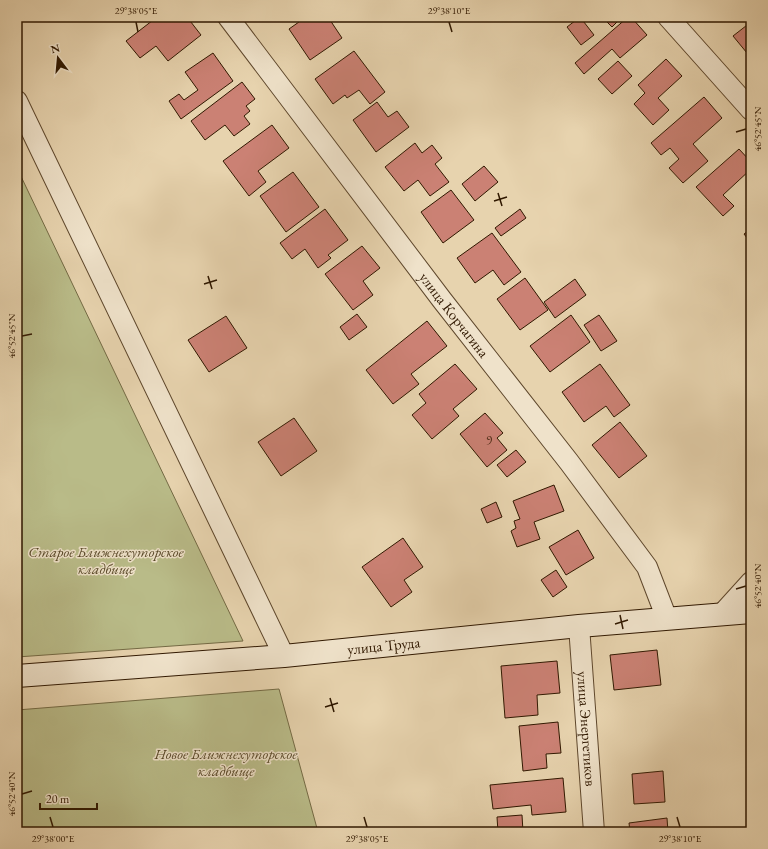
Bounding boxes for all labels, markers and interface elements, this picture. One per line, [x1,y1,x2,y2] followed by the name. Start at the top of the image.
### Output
[115,4,158,17] text: 29°38'05"E
[428,4,471,17] text: 29°38'10"E
[38,38,78,78] north arrow
[49,40,62,56] text: N
[751,106,764,151] text: 46°52'45"N
[415,268,493,361] street label: улица Корчагина
[5,313,18,358] text: 46°52'45"N
[486,432,493,449] house number: 9
[28,542,185,578] park label: Старое Ближнехуторское кладбище
[751,563,764,608] text: 46°52'40"N
[346,632,421,659] street label: улица Труда
[573,671,601,787] street label: улица Энергетиков
[154,744,298,780] park label: Новое Ближнехуторское кладбище
[5,771,18,816] text: 46°52'40"N
[40,785,97,811] scale bar
[46,791,70,807] text: 20 m
[32,832,75,845] text: 29°38'00"E
[346,832,389,845] text: 29°38'05"E
[659,832,702,845] text: 29°38'10"E

